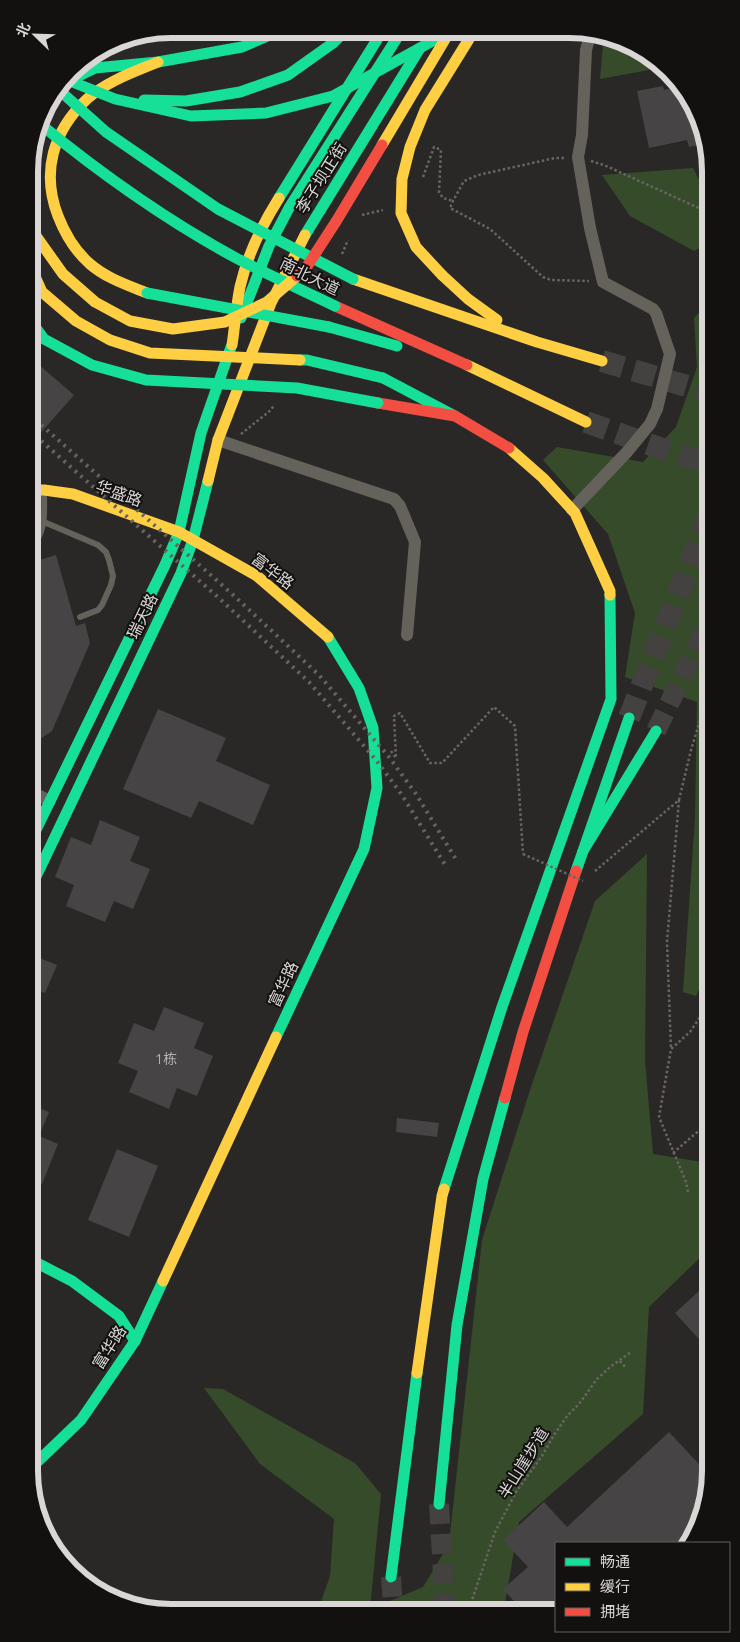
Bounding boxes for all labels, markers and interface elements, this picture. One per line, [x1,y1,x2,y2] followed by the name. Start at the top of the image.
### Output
[10,10,60,60] north arrow
[13,20,33,39] text: 北
[292,139,350,217] street label: 李子坝正街
[277,254,343,298] street label: 南北大道
[93,476,145,510] street label: 华盛路
[248,549,298,593] street label: 富华路
[123,590,161,642] street label: 瑞天路
[265,958,301,1010] street label: 富华路
[155,1051,177,1067] house number: 1栋
[89,1322,129,1372] street label: 富华路
[494,1424,552,1502] street label: 半山崖步道
[555,1542,730,1632] legend
[600,1553,630,1570] text: 畅通
[600,1578,630,1595] text: 缓行
[600,1603,630,1620] text: 拥堵

